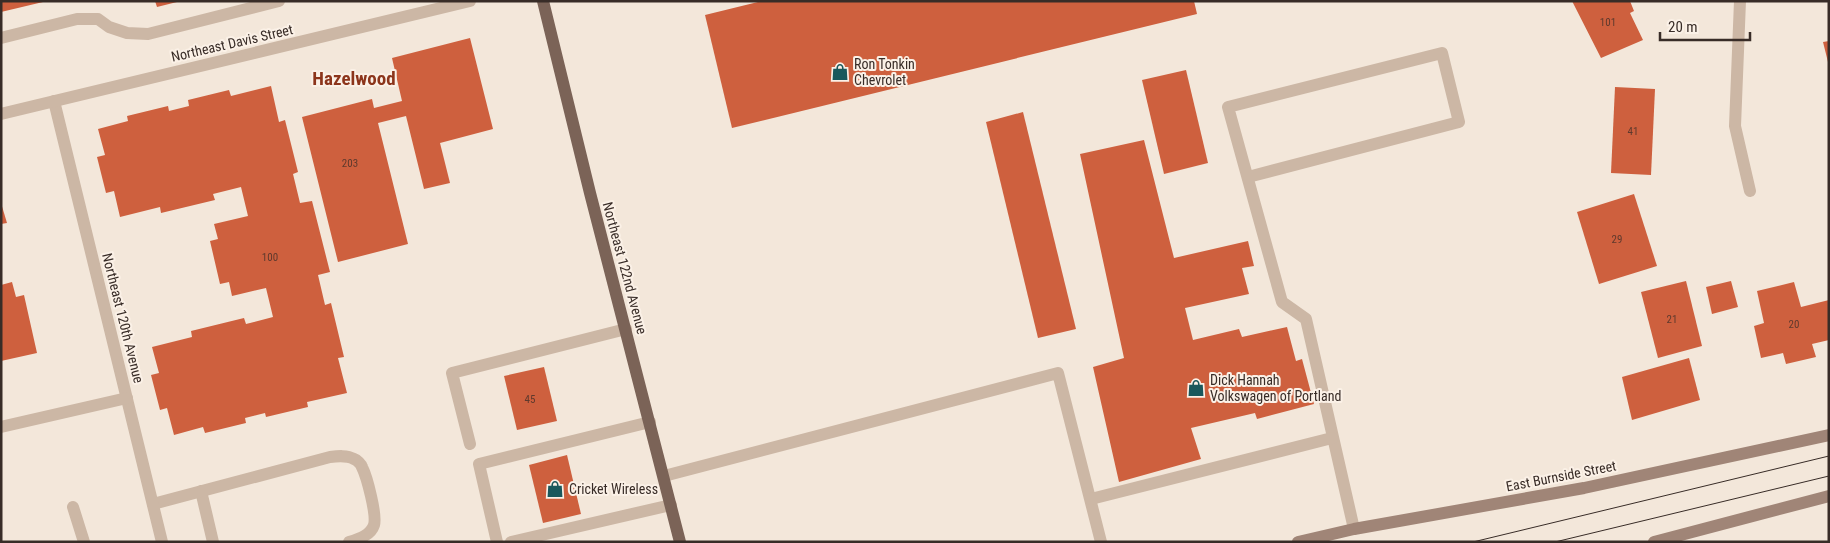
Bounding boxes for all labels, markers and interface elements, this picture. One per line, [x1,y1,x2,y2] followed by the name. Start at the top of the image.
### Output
[1660,10,1750,42] scale bar
[1600,16,1616,29] house number: 101
[1668,18,1698,36] text: 20 m
[170,21,294,65] street label: Northeast Davis Street
[854,56,915,88] place label: Ron Tonkin Chevrolet
[830,62,850,82] shop icon: Ron Tonkin Chevrolet
[312,67,396,90] district label: Hazelwood
[1628,125,1638,138] house number: 41
[342,157,358,170] house number: 203
[600,200,650,336] street label: Northeast 122nd Avenue
[1612,233,1622,246] house number: 29
[99,251,147,385] street label: Northeast 120th Avenue
[262,251,278,264] house number: 100
[1667,313,1677,326] house number: 21
[1789,318,1799,331] house number: 20
[1210,372,1342,404] place label: Dick Hannah Volkswagen of Portland
[1186,378,1206,398] shop icon: Dick Hannah Volkswagen of Portland
[525,393,535,406] house number: 45
[1505,457,1617,495] street label: East Burnside Street
[545,479,565,499] shop icon: Cricket Wireless
[569,481,658,497] place label: Cricket Wireless

